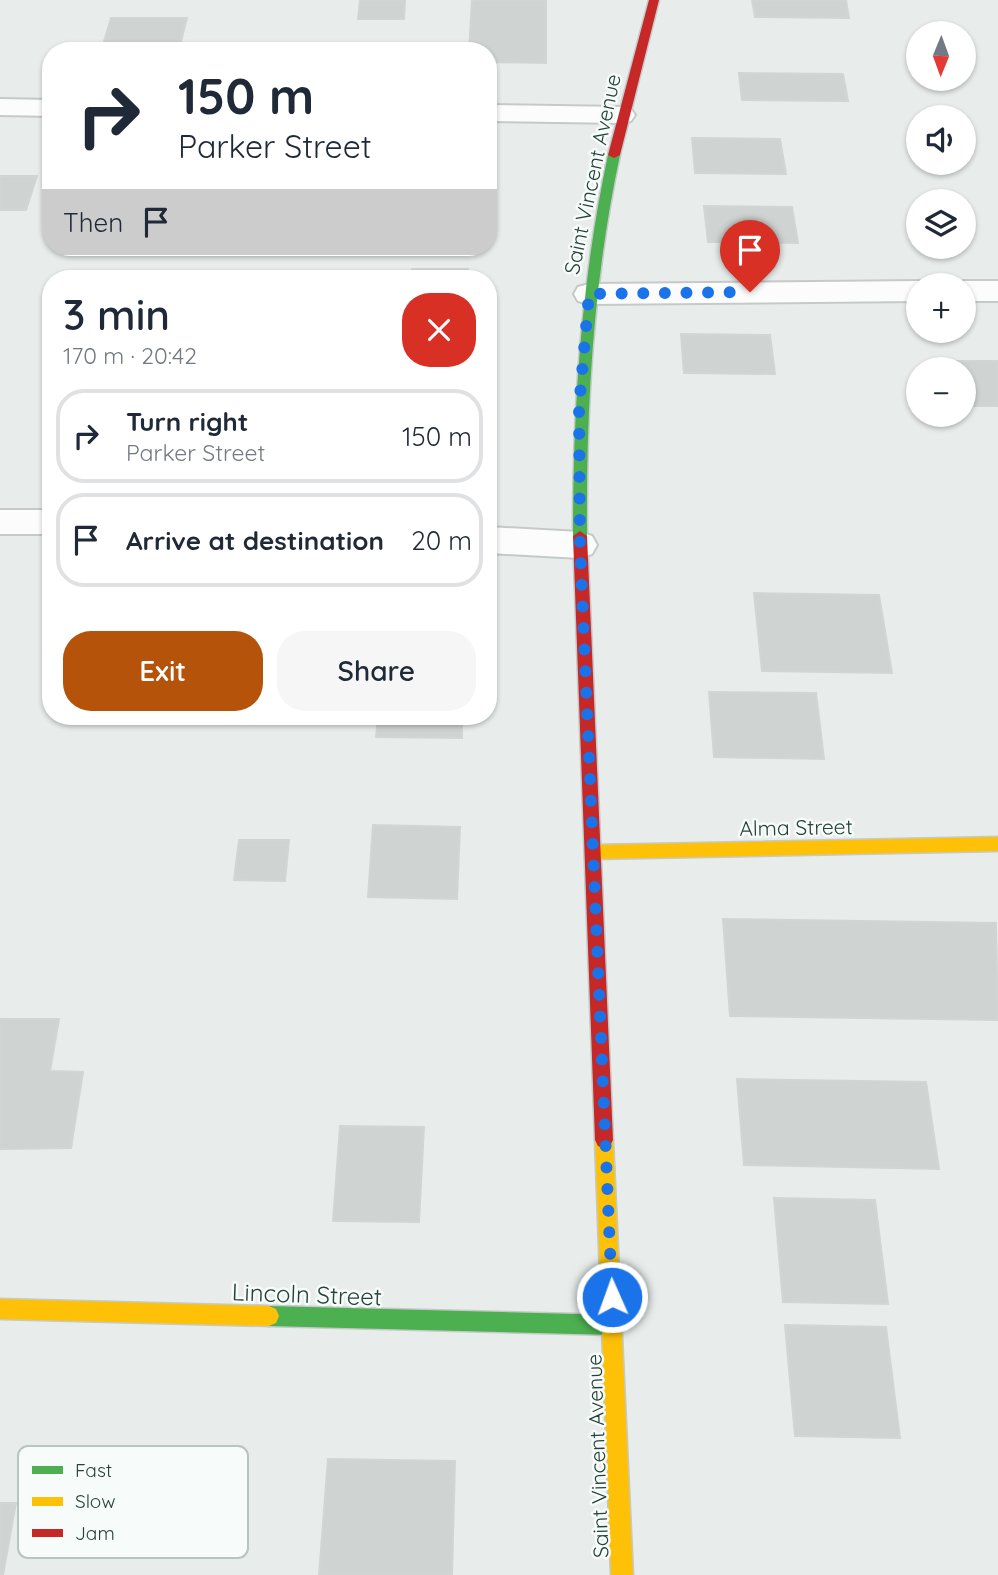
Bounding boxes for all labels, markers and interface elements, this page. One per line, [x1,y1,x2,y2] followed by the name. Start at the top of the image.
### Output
[906,21,976,91] north arrow
[906,21,976,427] map controls
[178,65,314,126] text: 150 m
[63,70,154,161] icon: right
[558,71,626,277] street label: Saint Vincent Avenue
[906,105,976,175] button: sound
[178,126,372,166] text: Parker Street
[906,189,976,259] button: layers
[137,203,175,241] icon: arrive
[63,206,123,239] text: Then
[720,220,780,292] pin
[731,231,769,269] icon: arrive
[906,273,976,343] button: +
[63,288,170,341] text: 3 min
[402,293,476,367] button: close
[63,341,197,370] text: 170 m · 20:42
[906,357,976,427] button: −
[126,405,248,438] text: Turn right
[67,417,105,455] icon: right
[402,420,472,453] text: 150 m
[126,438,265,467] text: Parker Street
[67,521,105,559] icon: arrive
[126,524,384,557] text: Arrive at destination
[411,524,472,557] text: 20 m
[63,631,263,711] button: Exit
[277,631,476,711] button: Share
[739,813,853,841] street label: Alma Street
[575,1260,649,1334] position arrow
[231,1276,383,1312] street label: Lincoln Street
[580,1354,614,1558] street label: Saint Vincent Avenue
[18,1446,248,1558] legend
[75,1458,112,1482] text: Fast
[75,1489,116,1513] text: Slow
[75,1521,115,1545] text: Jam

